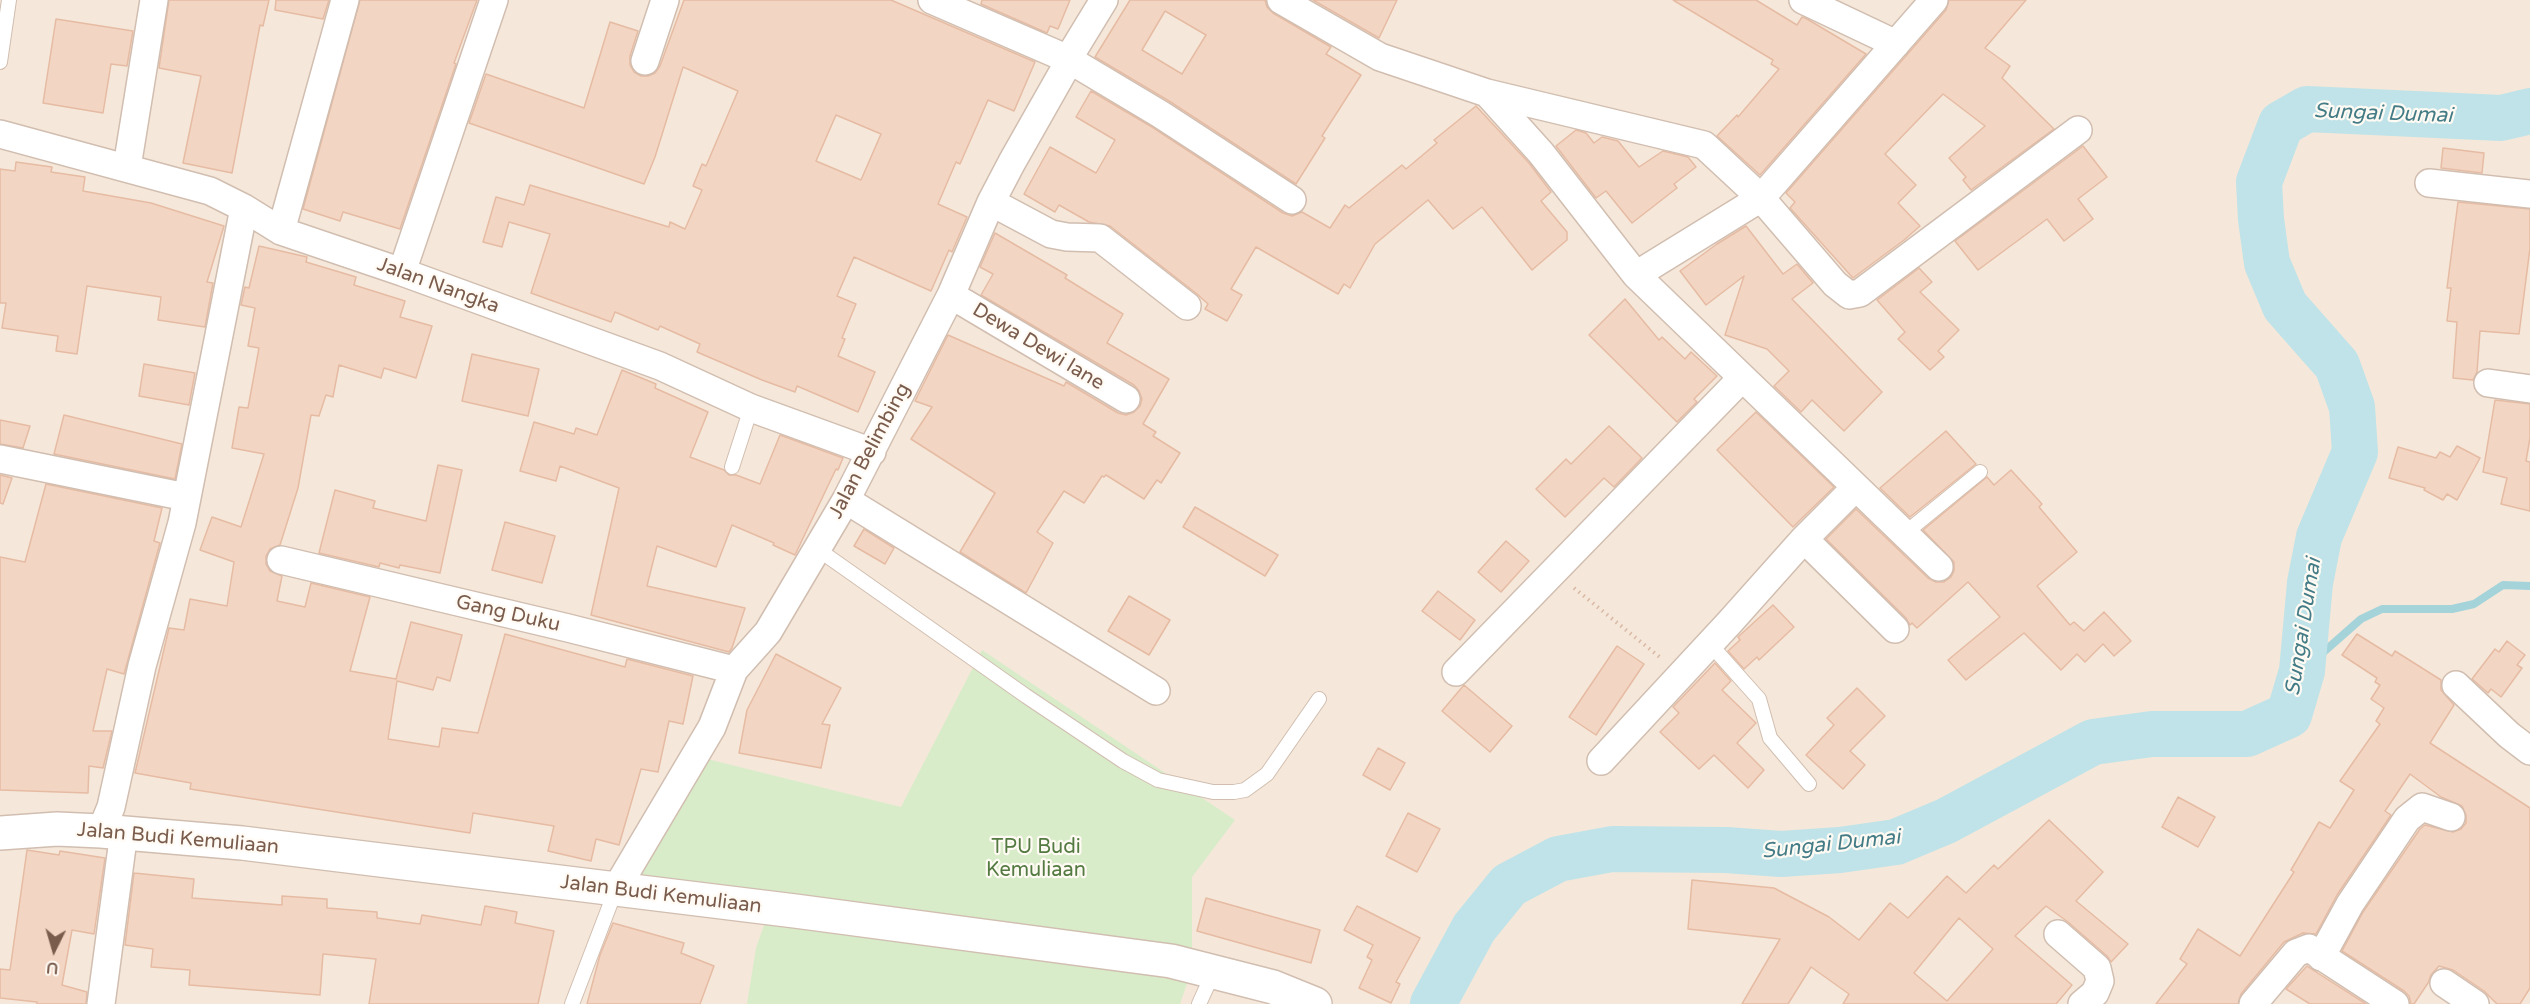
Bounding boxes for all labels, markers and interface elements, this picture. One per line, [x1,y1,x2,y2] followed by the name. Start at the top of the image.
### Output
[2313,99,2453,129] water label: Sungai Dumai
[374,253,502,319] street label: Jalan Nangka
[968,298,1108,396] street label: Dewa Dewi lane
[824,379,916,523] street label: Jalan Belimbing
[2281,556,2327,698] water label: Sungai Dumai
[453,590,563,638] street label: Gang Duku
[76,818,280,860] street label: Jalan Budi Kemuliaan
[1761,825,1901,865] water label: Sungai Dumai
[986,836,1086,883] park label: TPU Budi Kemuliaan
[559,871,763,919] street label: Jalan Budi Kemuliaan
[24,920,84,980] north arrow
[46,957,59,978] text: U

